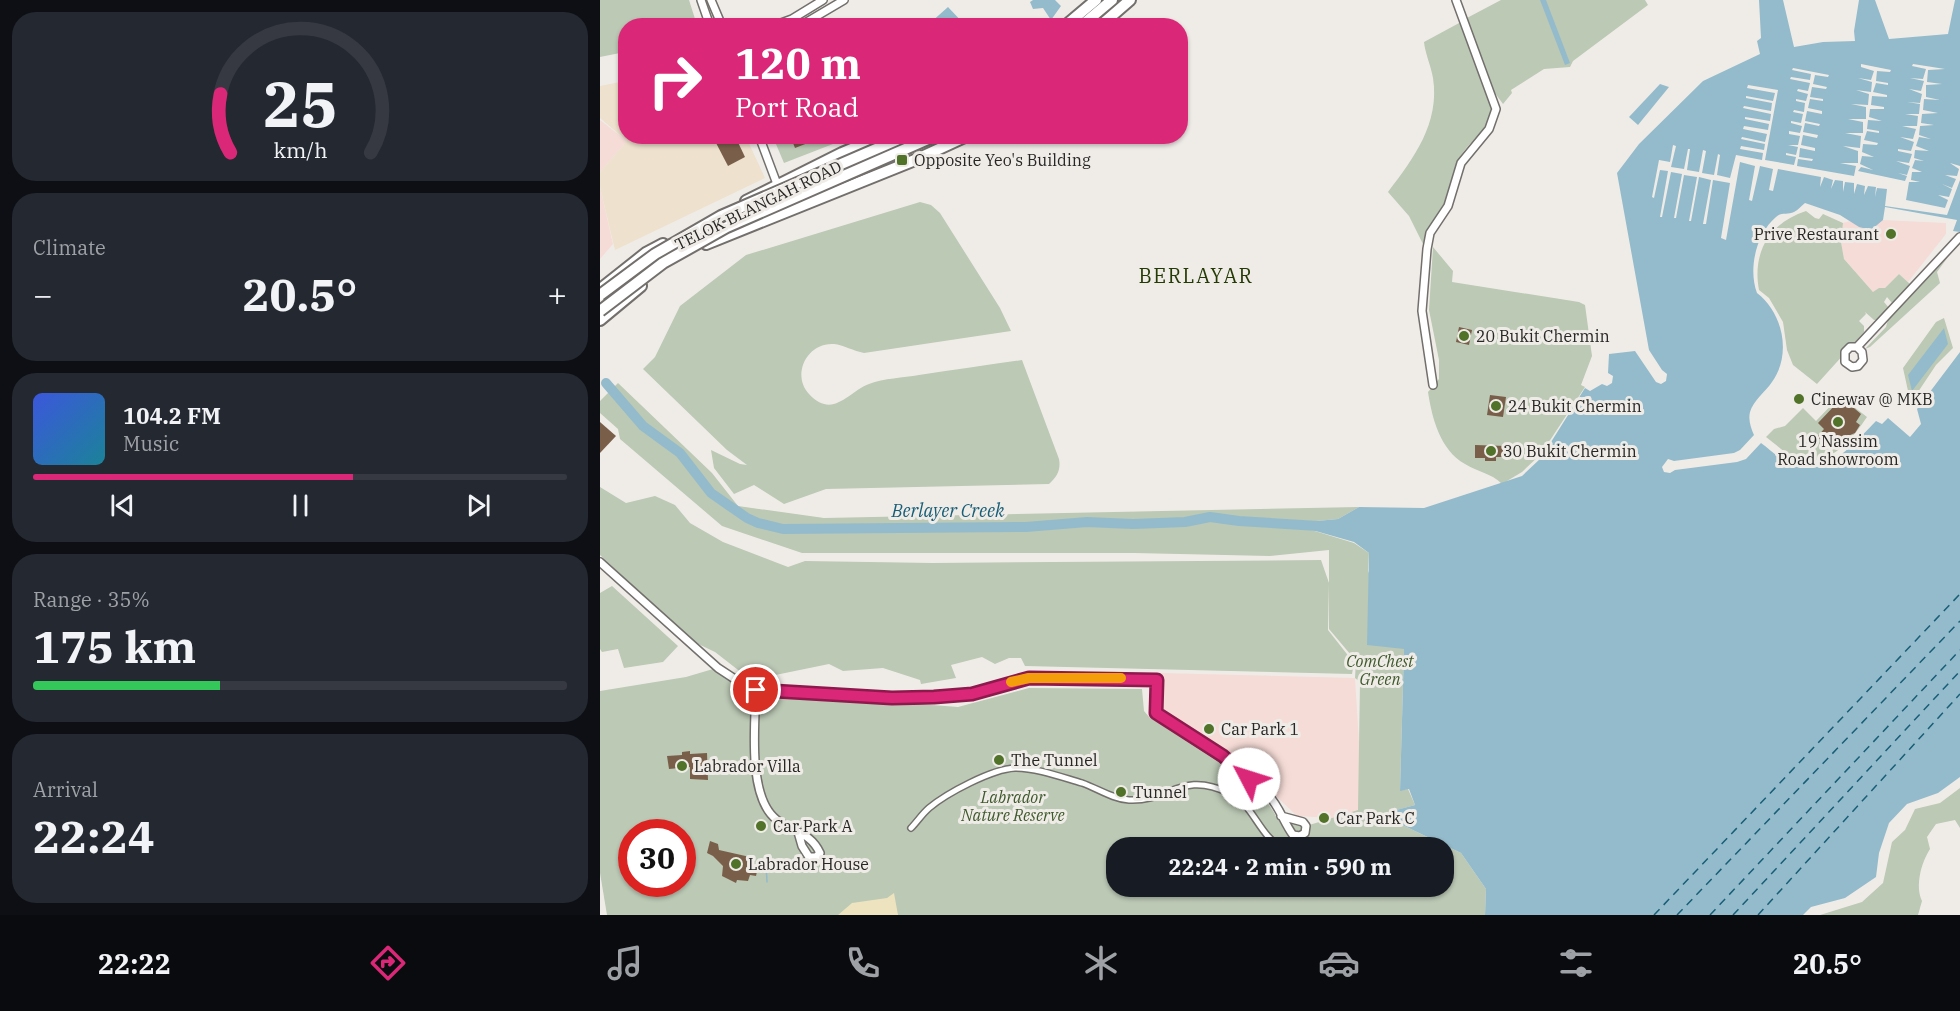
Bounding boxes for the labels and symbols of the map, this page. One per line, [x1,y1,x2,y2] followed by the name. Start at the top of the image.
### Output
[914,150,1091,170] place label: Opposite Yeo's Building
[895,153,909,167] marker: Opposite Yeo's Building
[671,156,845,254] street label: TELOK BLANGAH ROAD
[1754,224,1879,244] place label: Prive Restaurant
[1884,227,1898,241] marker: Prive Restaurant
[1138,262,1254,289] district label: BERLAYAR
[1476,326,1610,346] place label: 20 Bukit Chermin
[1457,329,1471,343] marker: 20 Bukit Chermin
[1811,389,1933,409] place label: Cinewav @ MKB
[1792,392,1806,406] marker: Cinewav @ MKB
[1508,396,1642,416] place label: 24 Bukit Chermin
[1489,399,1503,413] marker: 24 Bukit Chermin
[1831,415,1845,429] marker: 19 Nassim Road showroom
[1777,431,1899,469] place label: 19 Nassim Road showroom
[1503,441,1637,461] place label: 30 Bukit Chermin
[1484,444,1498,458] marker: 30 Bukit Chermin
[890,499,1005,522] water label: Berlayer Creek
[1346,651,1415,689] park label: ComChest Green
[730,664,781,715] pin
[1221,719,1299,739] place label: Car Park 1
[1202,722,1216,736] marker: Car Park 1
[1217,747,1281,811] position arrow
[1011,750,1098,770] place label: The Tunnel
[992,753,1006,767] marker: The Tunnel
[694,756,801,776] place label: Labrador Villa
[675,759,689,773] marker: Labrador Villa
[1133,782,1187,802] place label: Tunnel
[1114,785,1128,799] marker: Tunnel
[960,787,1065,825] park label: Labrador Nature Reserve
[1336,808,1415,828] place label: Car Park C
[1317,811,1331,825] marker: Car Park C
[773,816,852,836] place label: Car Park A
[618,819,696,897] speed limit sign: 30
[754,819,768,833] marker: Car Park A
[748,854,869,874] place label: Labrador House
[729,857,743,871] marker: Labrador House

